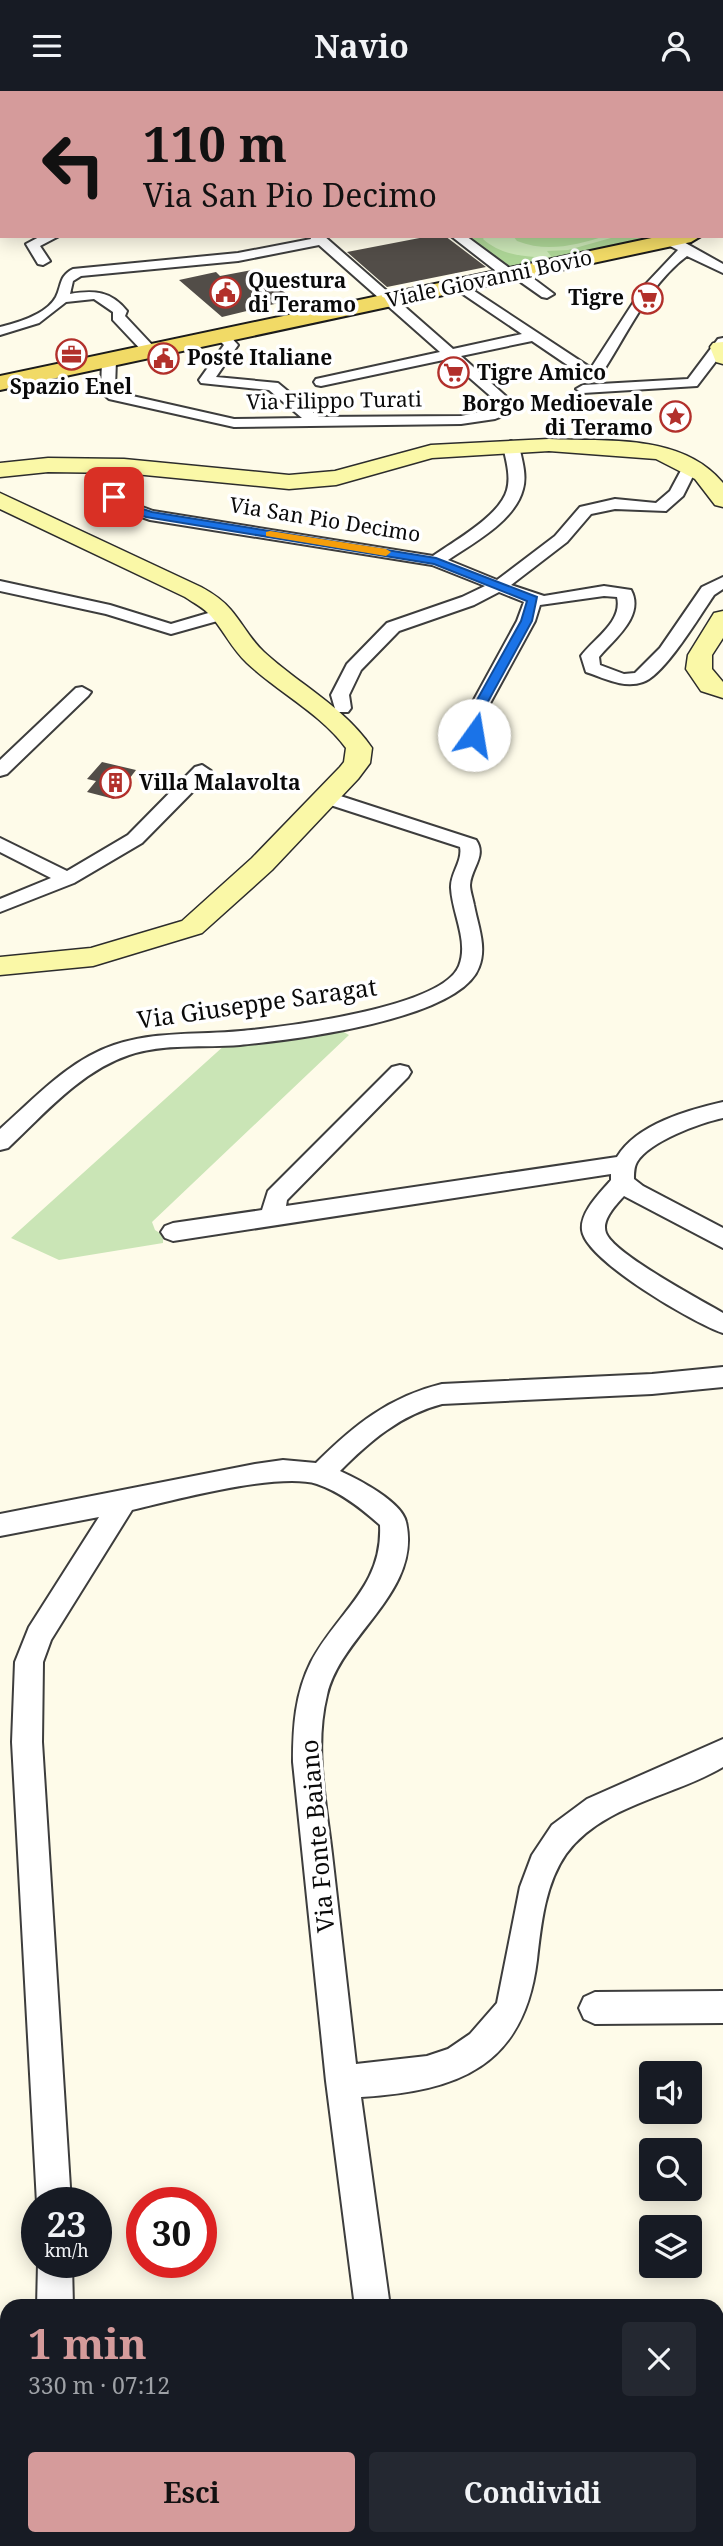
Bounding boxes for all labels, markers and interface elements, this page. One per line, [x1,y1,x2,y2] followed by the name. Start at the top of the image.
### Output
[314,24,409,67] text: Navio
[28,27,66,65] icon: menu
[657,27,695,65] icon: person
[143,110,287,176] text: 110 m
[28,119,119,210] icon: left
[143,173,437,216] text: Via San Pio Decimo
[383,243,594,314] street label: Viale Giovanni Bovio
[248,266,356,318] place label: Questura di Teramo
[208,276,242,310] public building icon: Questura di Teramo
[630,281,664,315] supermarket icon: Tigre
[568,283,624,311] place label: Tigre
[54,338,88,372] office icon: Spazio Enel
[147,341,181,375] public building icon: Poste Italiane
[187,343,332,371] place label: Poste Italiane
[437,356,471,390] supermarket icon: Tigre Amico
[477,358,606,386] place label: Tigre Amico
[10,372,133,400] place label: Spazio Enel
[246,384,422,416] street label: Via Filippo Turati
[462,389,653,441] place label: Borgo Medioevale di Teramo
[659,399,693,433] place icon: Borgo Medioevale di Teramo
[84,467,144,527] pin
[95,478,133,516] icon: arrive
[228,490,423,548] street label: Via San Pio Decimo
[437,698,511,772] position arrow
[99,766,133,800] building icon: Villa Malavolta
[139,768,301,796] place label: Villa Malavolta
[135,969,379,1036] street label: Via Giuseppe Saragat
[292,1738,341,1934] street label: Via Fonte Baiano
[639,2061,702,2278] map controls
[639,2061,702,2124] button: sound
[639,2138,702,2201] button: search
[126,2187,217,2278] speed limit sign: 30
[47,2200,86,2247] text: 23
[639,2215,702,2278] button: layers
[44,2238,89,2262] text: km/h
[28,2314,147,2371] text: 1 min
[622,2322,696,2396] button: close
[28,2369,170,2401] text: 330 m · 07:12
[28,2452,355,2532] button: Esci
[369,2452,696,2532] button: Condividi

